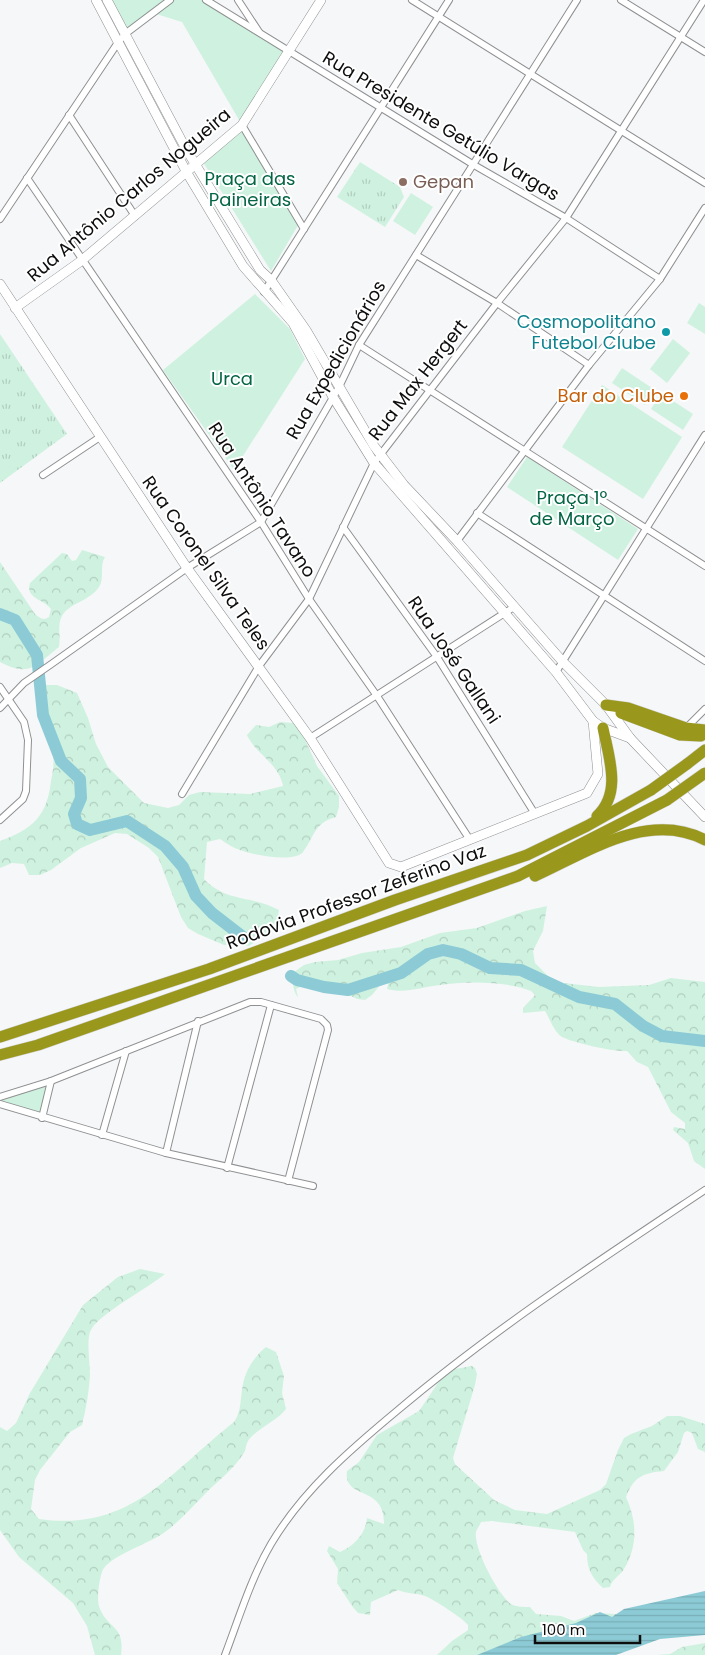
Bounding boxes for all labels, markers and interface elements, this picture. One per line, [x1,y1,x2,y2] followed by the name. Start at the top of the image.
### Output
[318,45,564,206] street label: Rua Presidente Getúlio Vargas
[22,102,236,287] street label: Rua Antônio Carlos Nogueira
[205,166,295,212] park label: Praça das Paineiras
[413,169,474,194] place label: Gepan
[397,176,409,188] marker: Gepan
[280,276,391,444] street label: Rua Expedicionários
[517,309,656,355] place label: Cosmopolitano Futebol Clube
[362,314,473,445] street label: Rua Max Hergert
[660,326,672,338] marker: Cosmopolitano Futebol Clube
[211,366,253,391] park label: Urca
[558,383,674,408] place label: Bar do Clube
[678,390,690,402] marker: Bar do Clube
[203,417,322,582] street label: Rua Antônio Tavano
[137,471,276,655] street label: Rua Coronel Silva Teles
[530,485,614,531] park label: Praça 1º de Março
[402,591,506,728] street label: Rua José Gallani
[222,838,489,955] street label: Rodovia Professor Zeferino Vaz
[535,1612,640,1644] scale bar
[542,1619,585,1640] text: 100 m

